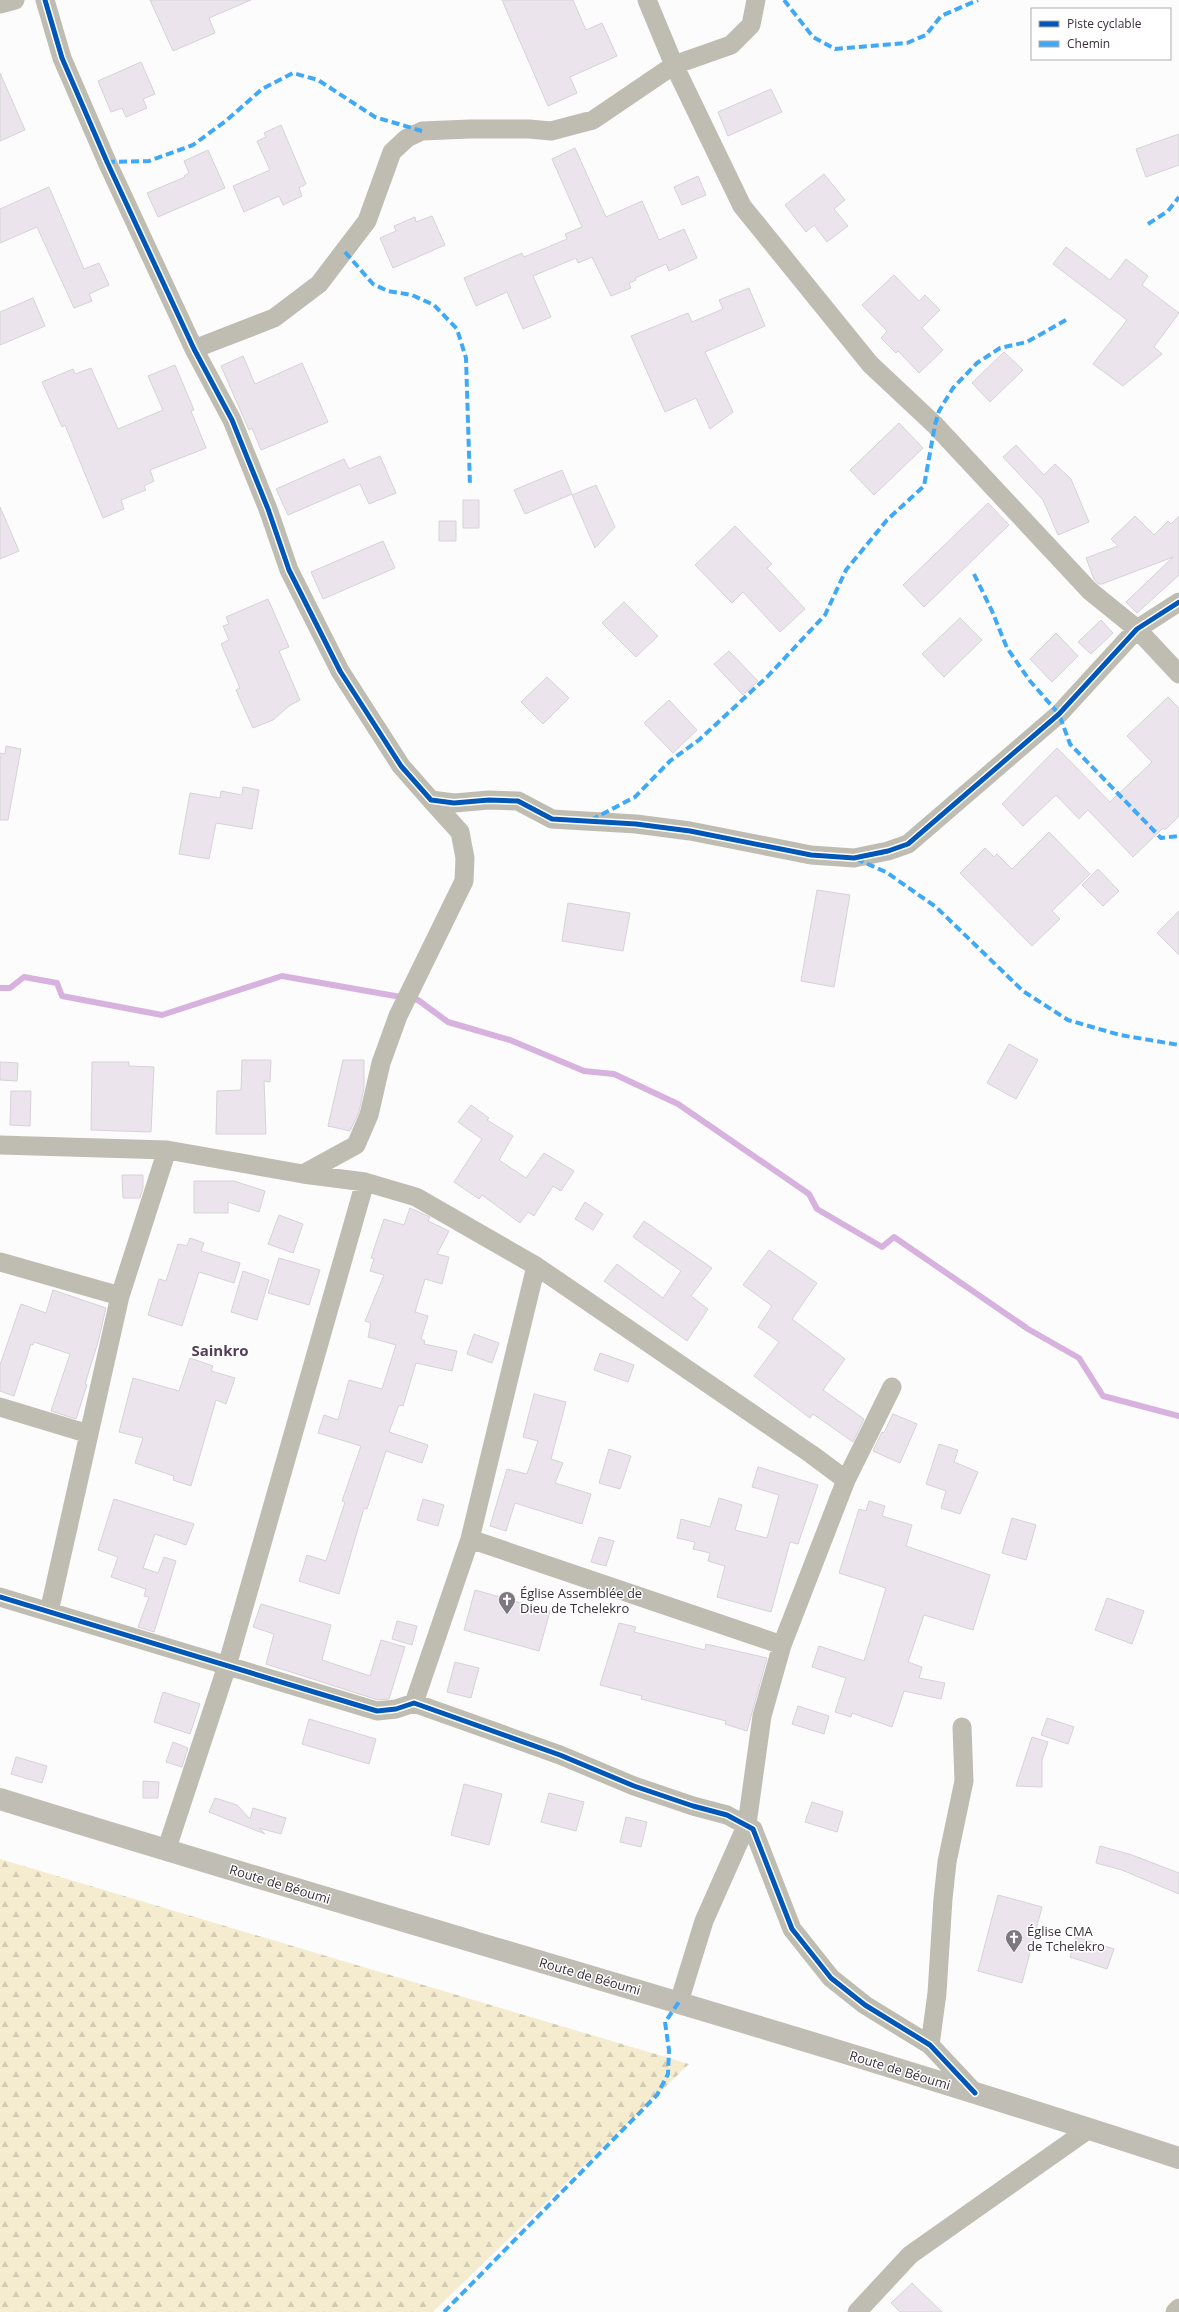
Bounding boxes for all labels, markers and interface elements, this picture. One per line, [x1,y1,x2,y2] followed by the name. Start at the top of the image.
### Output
[1031,8,1171,60] legend
[1067,15,1142,32] text: Piste cyclable
[1067,35,1110,52] text: Chemin
[191,1340,249,1360] district label: Sainkro
[520,1584,642,1617] place label: Église Assemblée de Dieu de Tchelekro
[497,1590,517,1615] church icon: Église Assemblée de Dieu de Tchelekro
[227,1860,333,1908] street label: Route de Béoumi
[1027,1922,1105,1955] place label: Église CMA de Tchelekro
[1004,1928,1024,1953] church icon: Église CMA de Tchelekro
[537,1953,643,1999] street label: Route de Béoumi
[847,2046,953,2094] street label: Route de Béoumi

